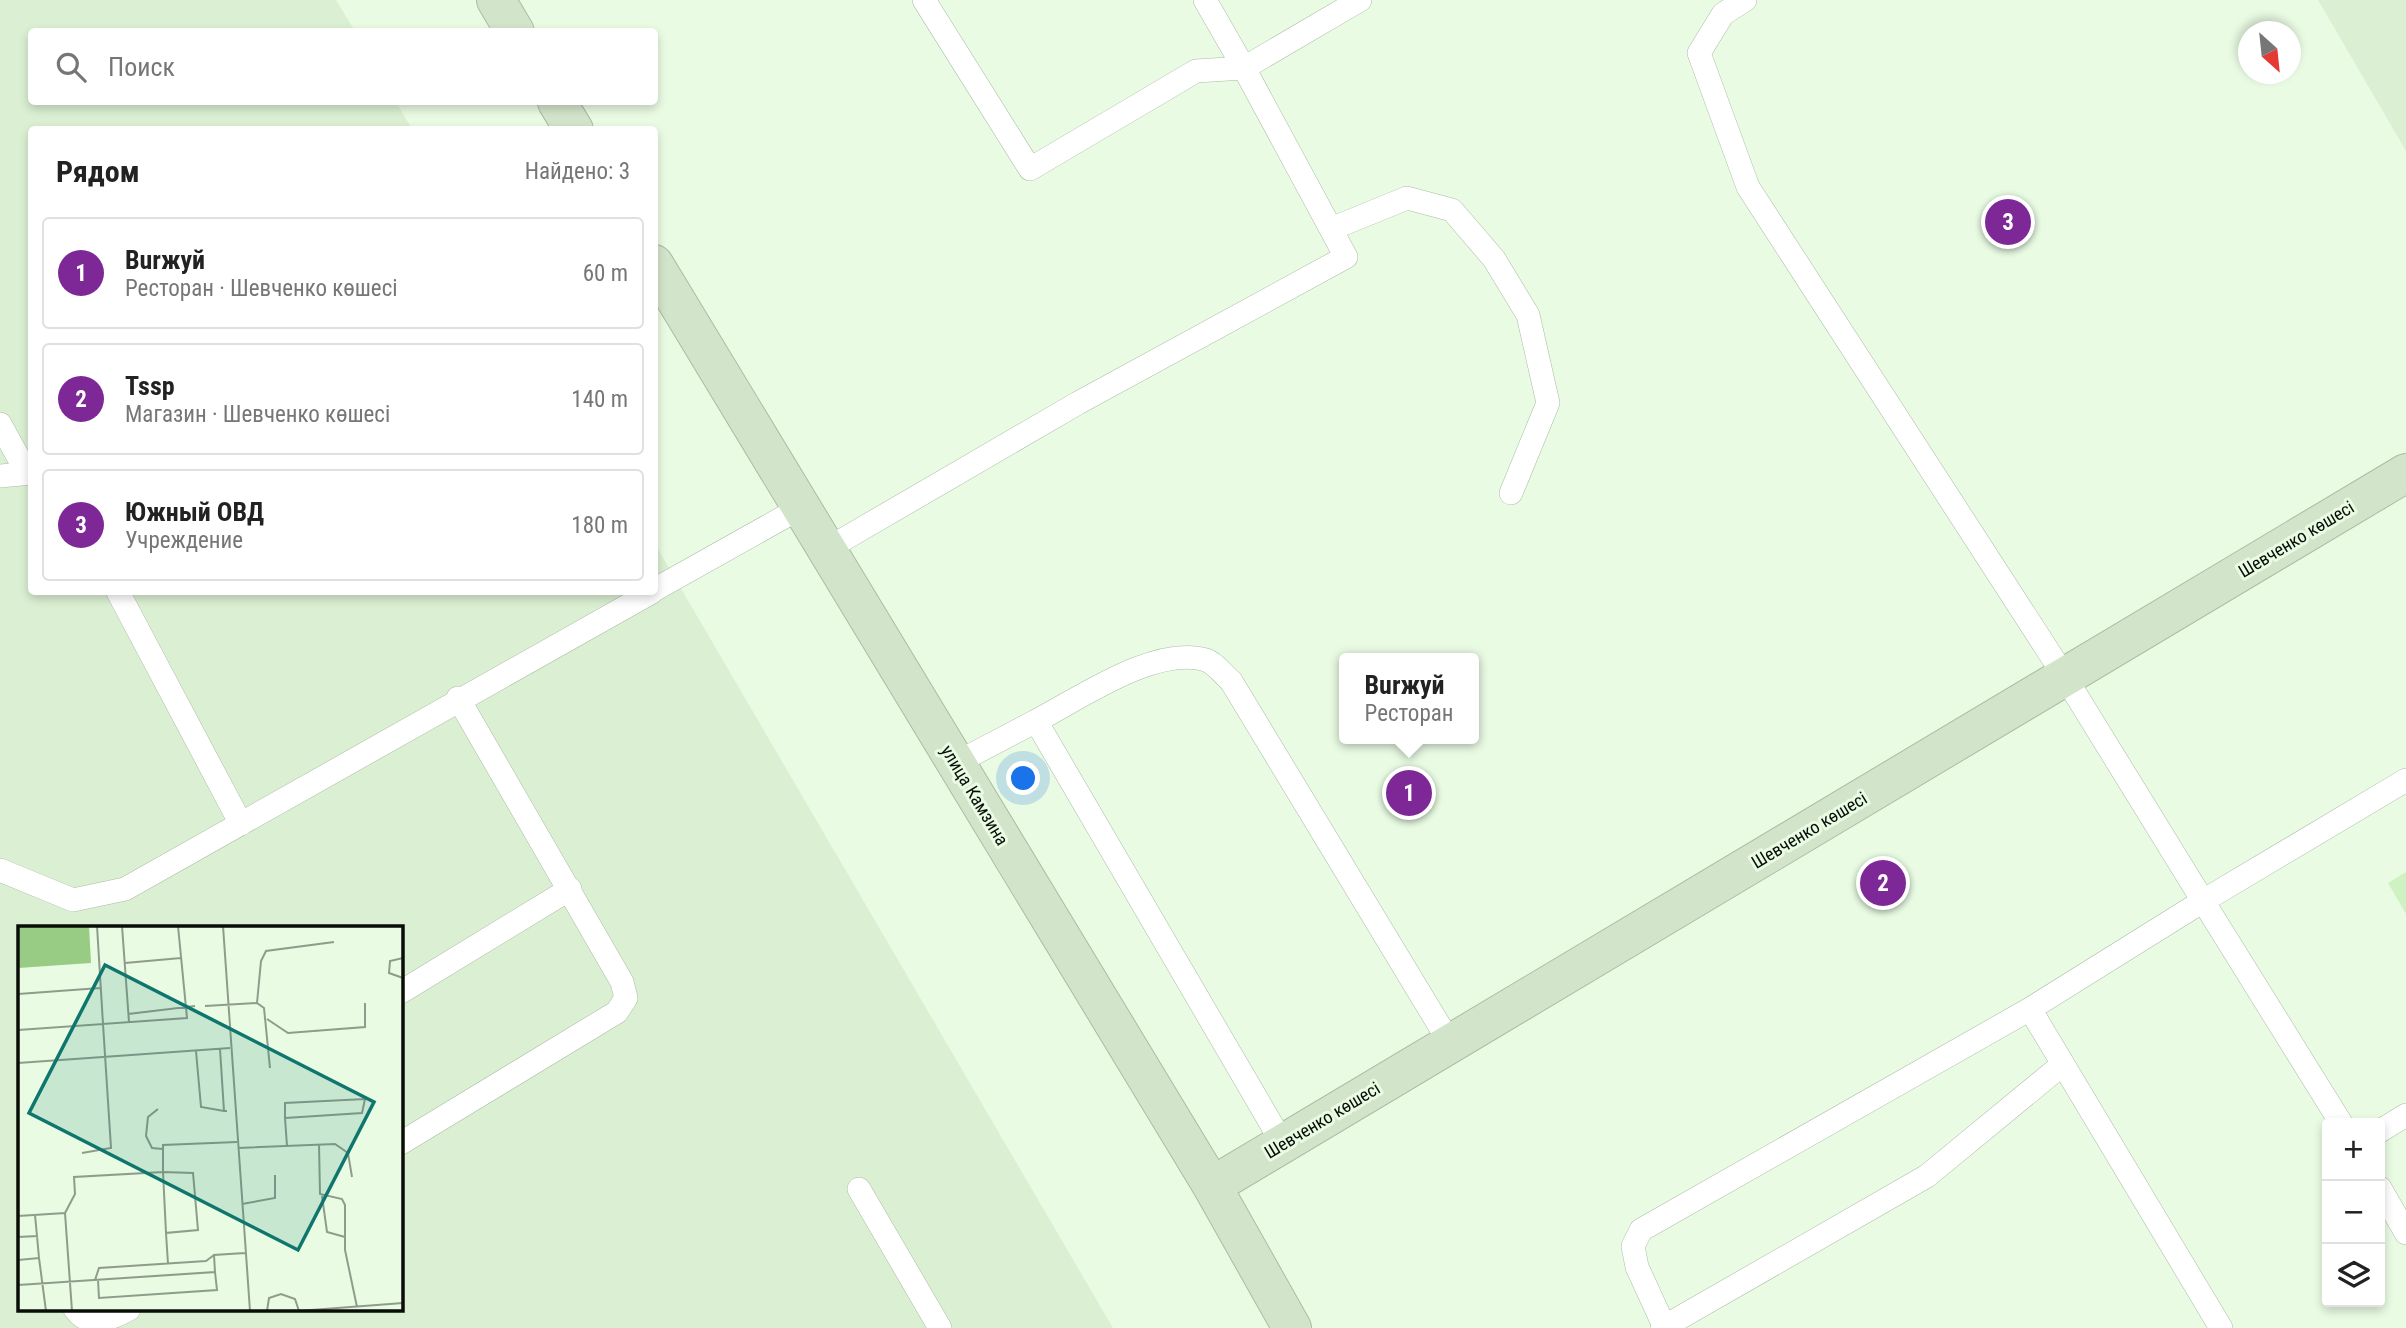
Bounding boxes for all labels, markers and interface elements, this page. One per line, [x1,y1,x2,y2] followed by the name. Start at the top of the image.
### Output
[2238,21,2301,84] north arrow
[28,28,658,105] search box
[52,48,90,86] icon: search
[108,52,175,82] text: Поиск
[56,154,140,189] text: Рядом
[525,158,630,185] text: Найдено: 3
[1985,196,2031,248] pin: 3
[125,245,205,275] text: Burжуй
[75,260,87,287] text: 1
[583,260,628,287] text: 60 m
[125,275,398,302] text: Ресторан · Шевченко көшесі
[125,371,175,401] text: Tssp
[75,386,87,413] text: 2
[571,386,628,413] text: 140 m
[125,401,390,428] text: Магазин · Шевченко көшесі
[2234,496,2358,582] street label: Шевченко көшесі
[125,497,264,527] text: Южный ОВД
[75,512,87,539] text: 3
[571,512,628,539] text: 180 m
[125,527,243,554] text: Учреждение
[1339,653,1479,744] popup
[1365,670,1445,700] text: Burжуй
[1365,700,1453,727] text: Ресторан
[937,741,1013,849] street label: улица Камзина
[1006,761,1040,795] your location
[1386,767,1432,819] pin: 1
[1747,787,1871,873] street label: Шевченко көшесі
[1860,857,1906,909] pin: 2
[18,926,402,1310] inset map
[1260,1077,1384,1163] street label: Шевченко көшесі
[2322,1118,2385,1307] map controls
[2322,1118,2385,1181] button: +
[2322,1181,2385,1244] button: −
[2322,1244,2385,1307] button: layers

